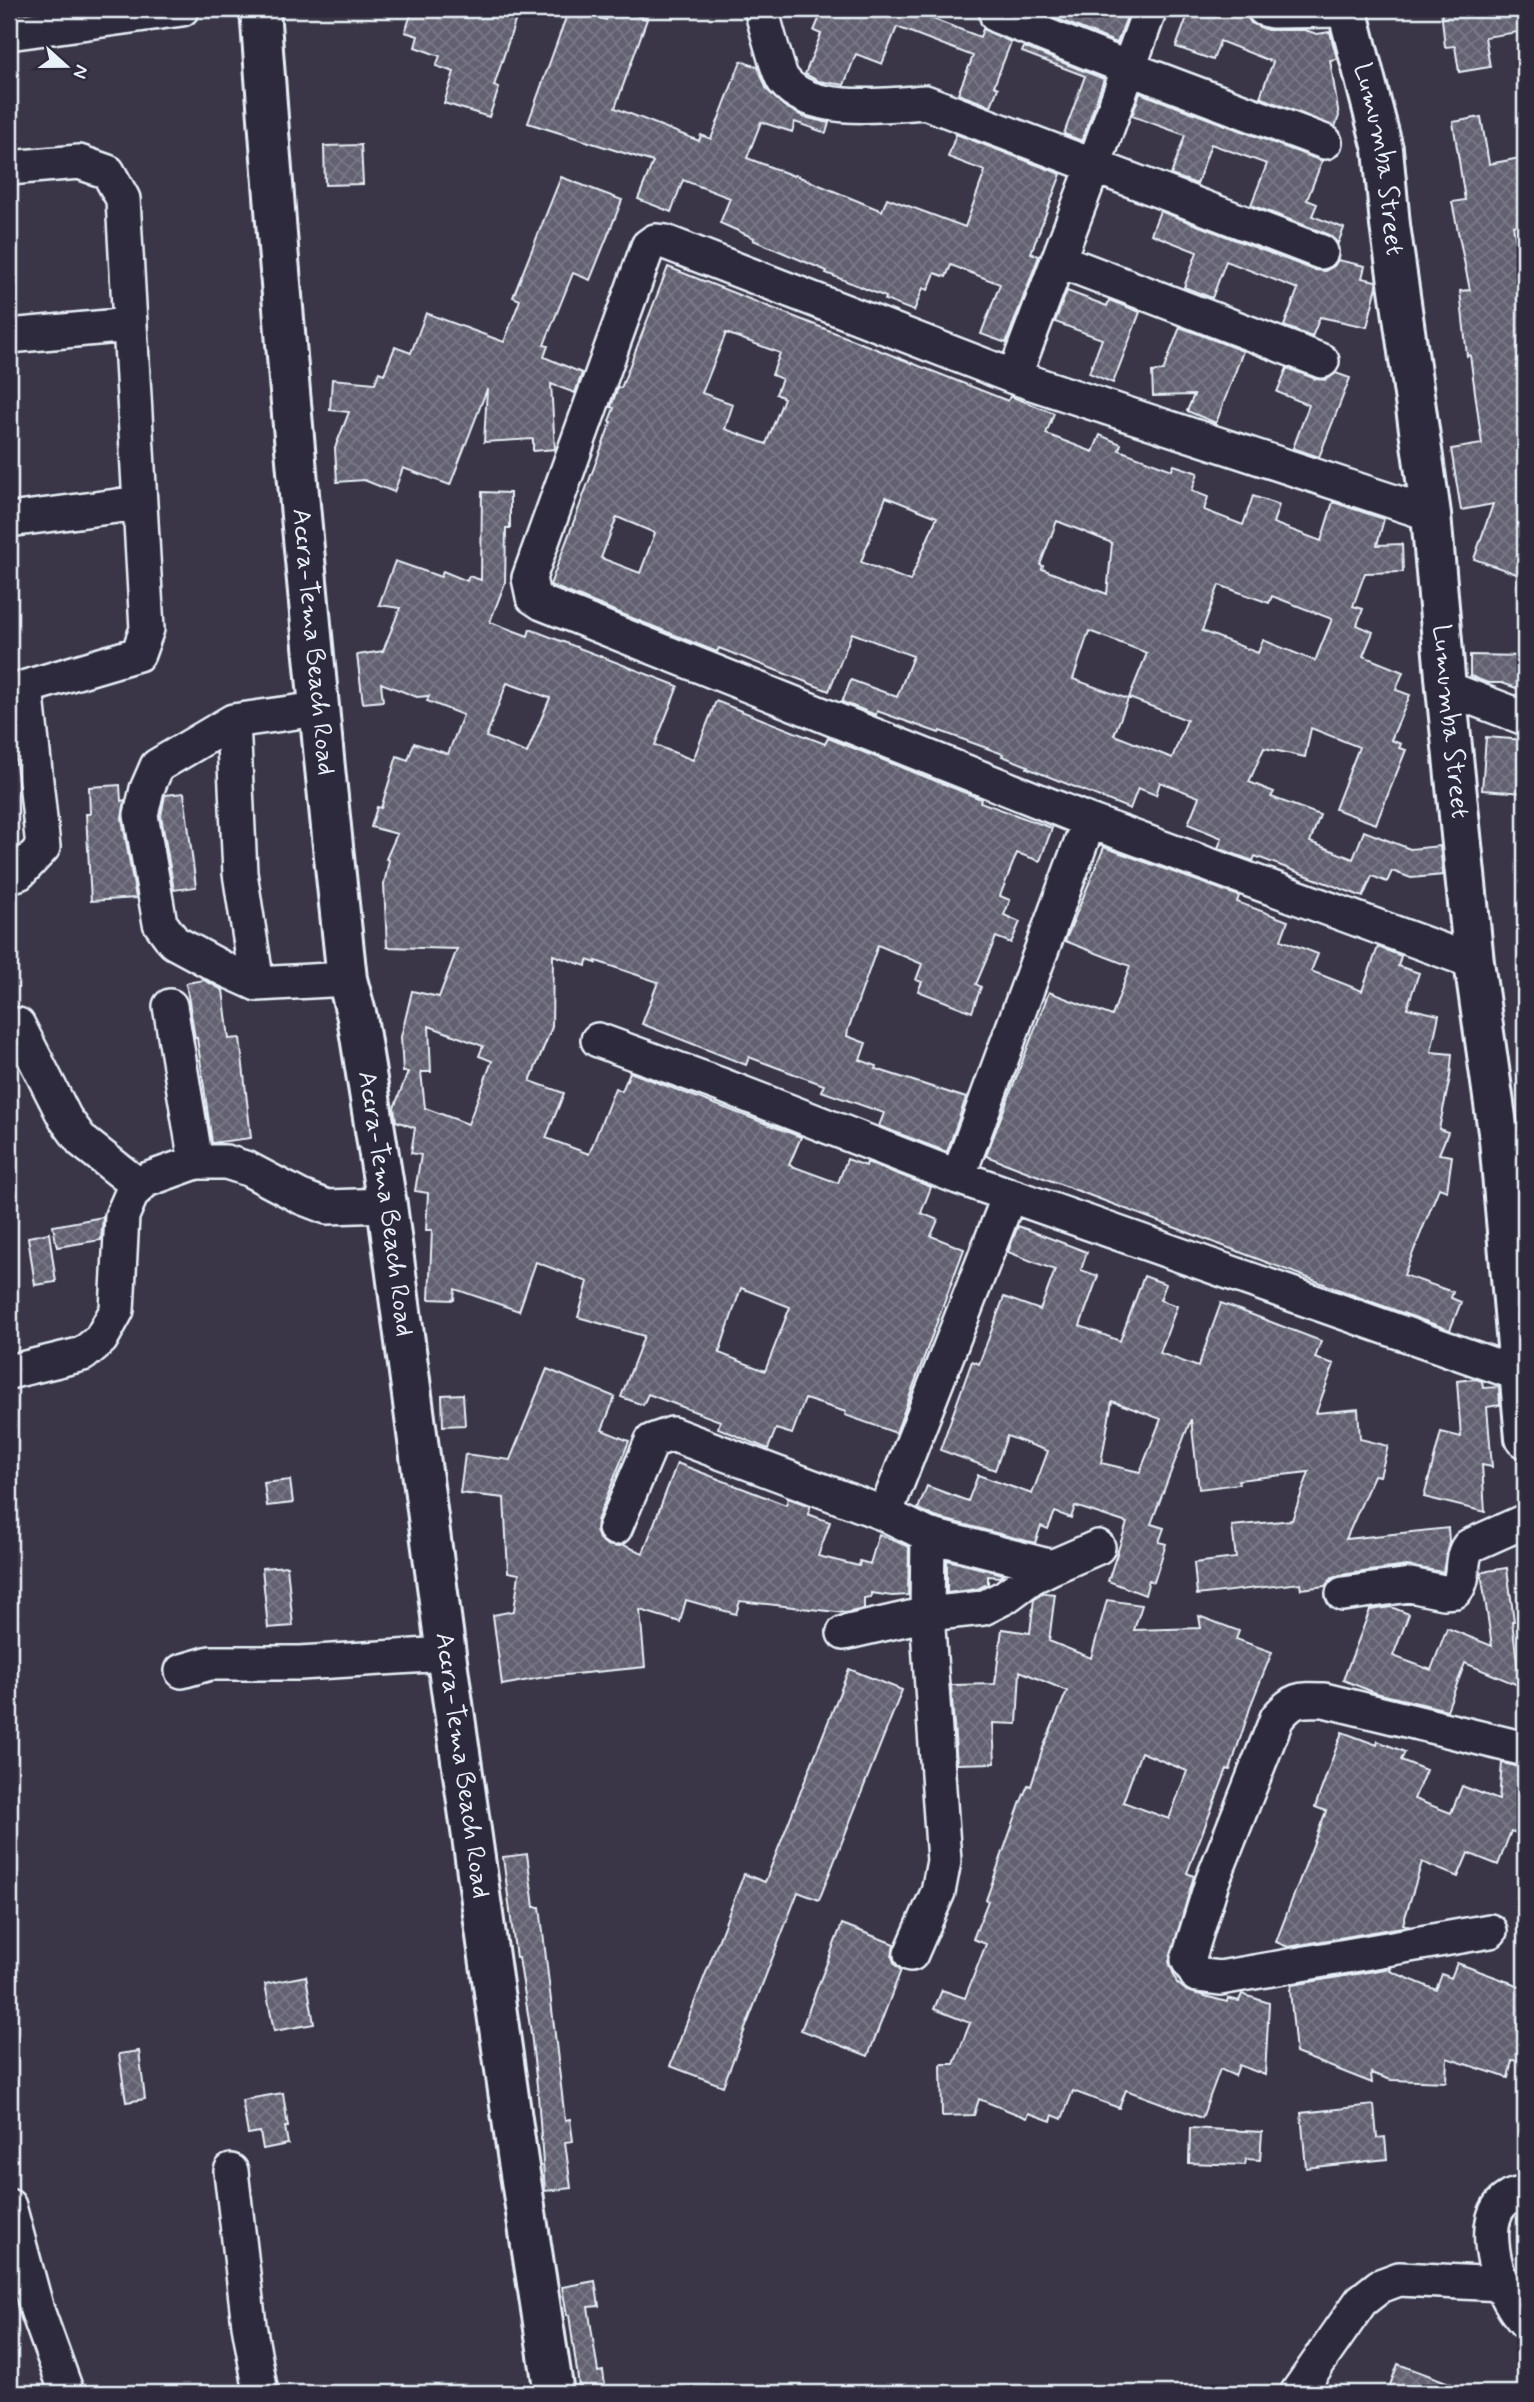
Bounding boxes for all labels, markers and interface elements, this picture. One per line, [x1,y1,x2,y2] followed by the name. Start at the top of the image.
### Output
[32,32,102,102] north arrow
[1345,59,1411,258] street label: Lumumba Street
[67,61,94,82] text: N
[283,507,343,777] street label: Accra-Tema Beach Road
[1424,623,1476,820] street label: Lumumba Street
[349,1068,421,1339] street label: Accra-Tema Beach Road
[426,1630,497,1901] street label: Accra-Tema Beach Road

